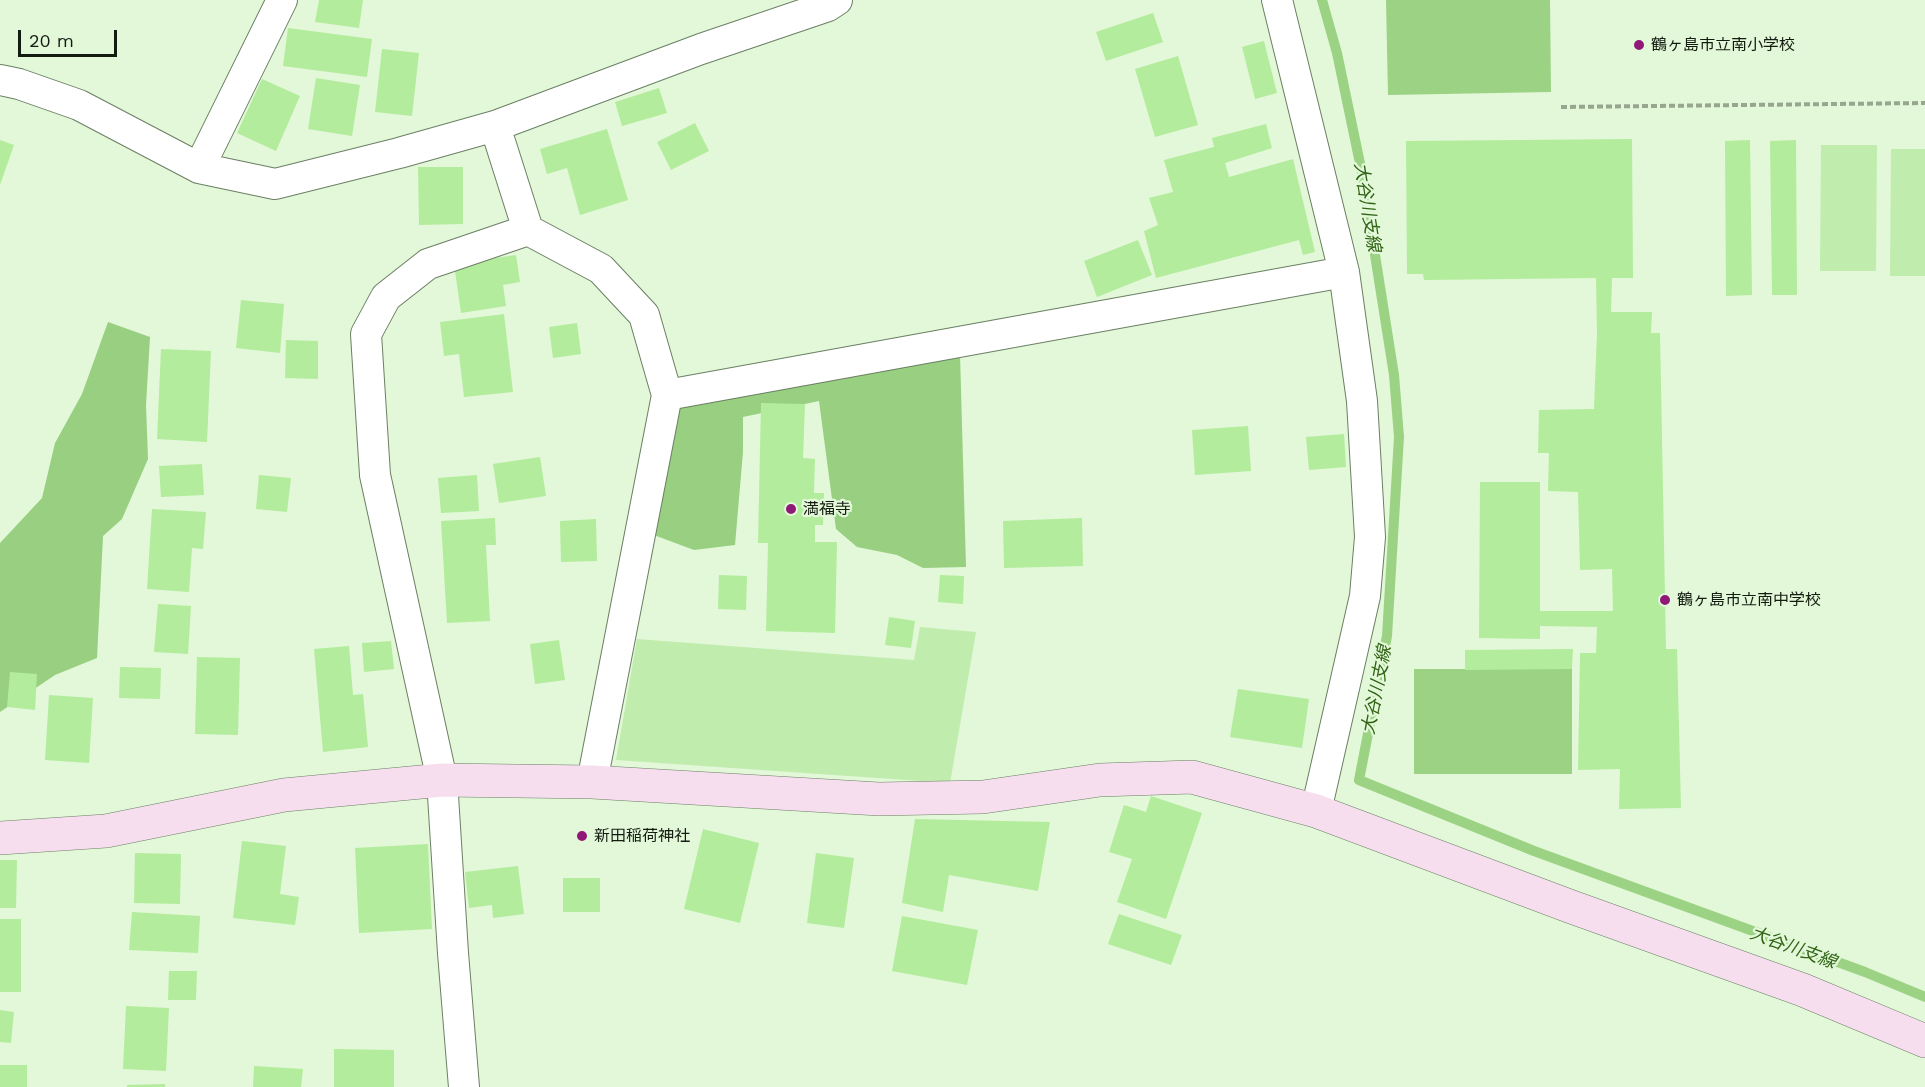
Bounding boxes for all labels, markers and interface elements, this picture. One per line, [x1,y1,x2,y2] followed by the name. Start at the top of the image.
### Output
[21,18,120,56] scale bar
[29,30,74,51] text: 20 m
[1651,35,1795,55] place label: 鶴ヶ島市立南小学校
[1632,38,1646,52] marker: 鶴ヶ島市立南小学校
[1349,161,1385,253] water label: 大谷川支線
[803,499,851,519] place label: 満福寺
[784,502,798,516] marker: 満福寺
[1677,590,1821,610] place label: 鶴ヶ島市立南中学校
[1658,593,1672,607] marker: 鶴ヶ島市立南中学校
[1358,644,1396,736] water label: 大谷川支線
[594,826,690,846] place label: 新田稲荷神社
[575,829,589,843] marker: 新田稲荷神社
[1747,922,1839,974] water label: 大谷川支線

